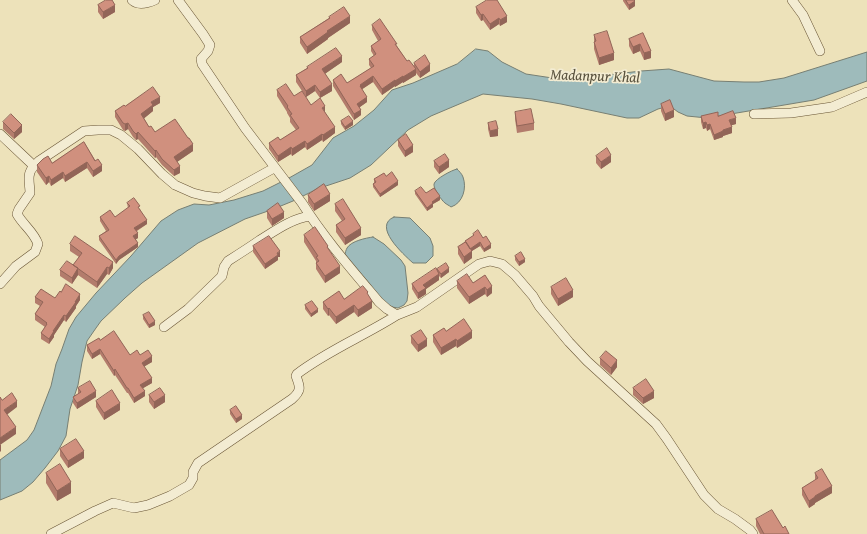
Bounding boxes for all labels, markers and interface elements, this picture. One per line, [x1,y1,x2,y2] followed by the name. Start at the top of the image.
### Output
[550,66,640,88] water label: Madanpur Khal

